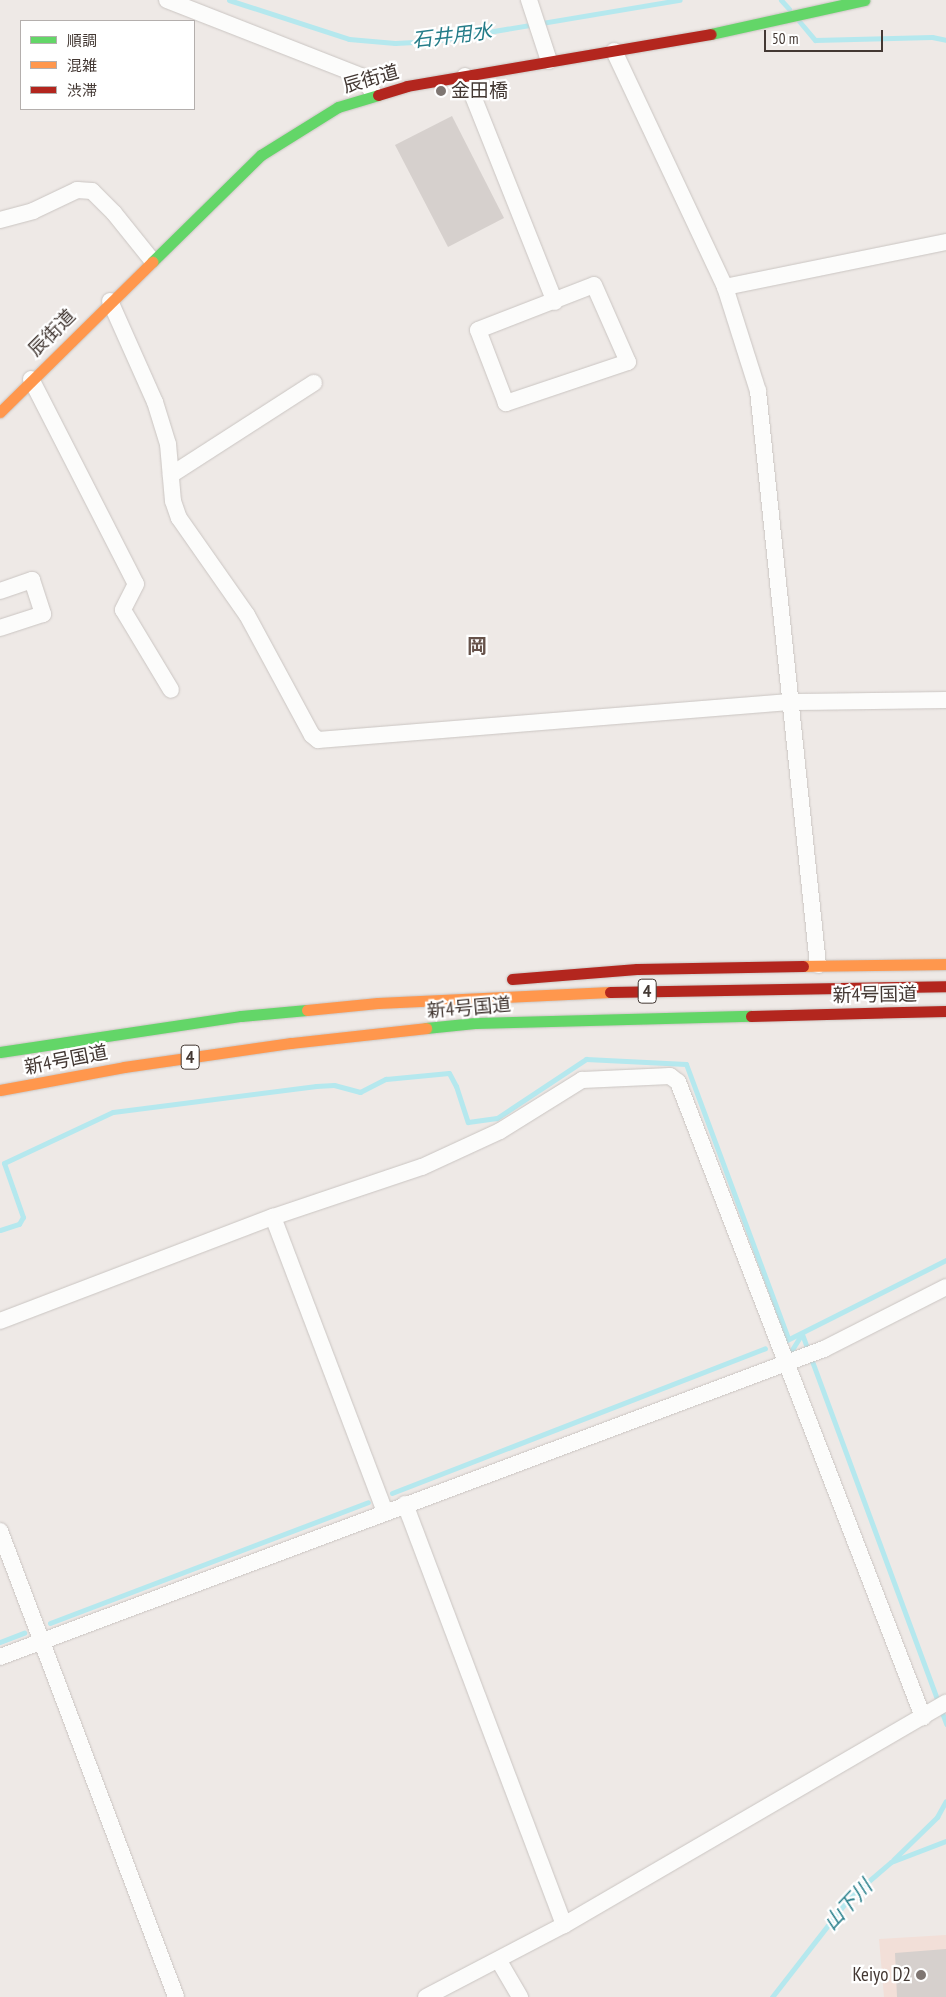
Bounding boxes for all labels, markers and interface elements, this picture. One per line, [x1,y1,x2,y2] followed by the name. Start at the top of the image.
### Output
[411,19,493,53] water label: 石井用水
[20,20,195,110] legend
[766,20,885,52] scale bar
[772,29,798,48] text: 50 m
[67,31,97,50] text: 順調
[67,56,97,75] text: 混雑
[340,60,402,98] street label: 辰街道
[451,80,508,102] place label: 金田橋
[67,81,97,100] text: 渋滞
[435,85,447,97] marker: 金田橋
[24,305,80,361] street label: 辰街道
[467,634,487,658] district label: 岡
[637,976,657,1006] road number: 4
[833,983,917,1007] street label: 新4号国道
[426,993,512,1023] street label: 新4号国道
[22,1041,110,1079] street label: 新4号国道
[180,1042,200,1072] road number: 4
[819,1875,877,1935] water label: 山下川
[852,1964,911,1986] place label: Keiyo D2
[915,1969,927,1981] marker: Keiyo D2

